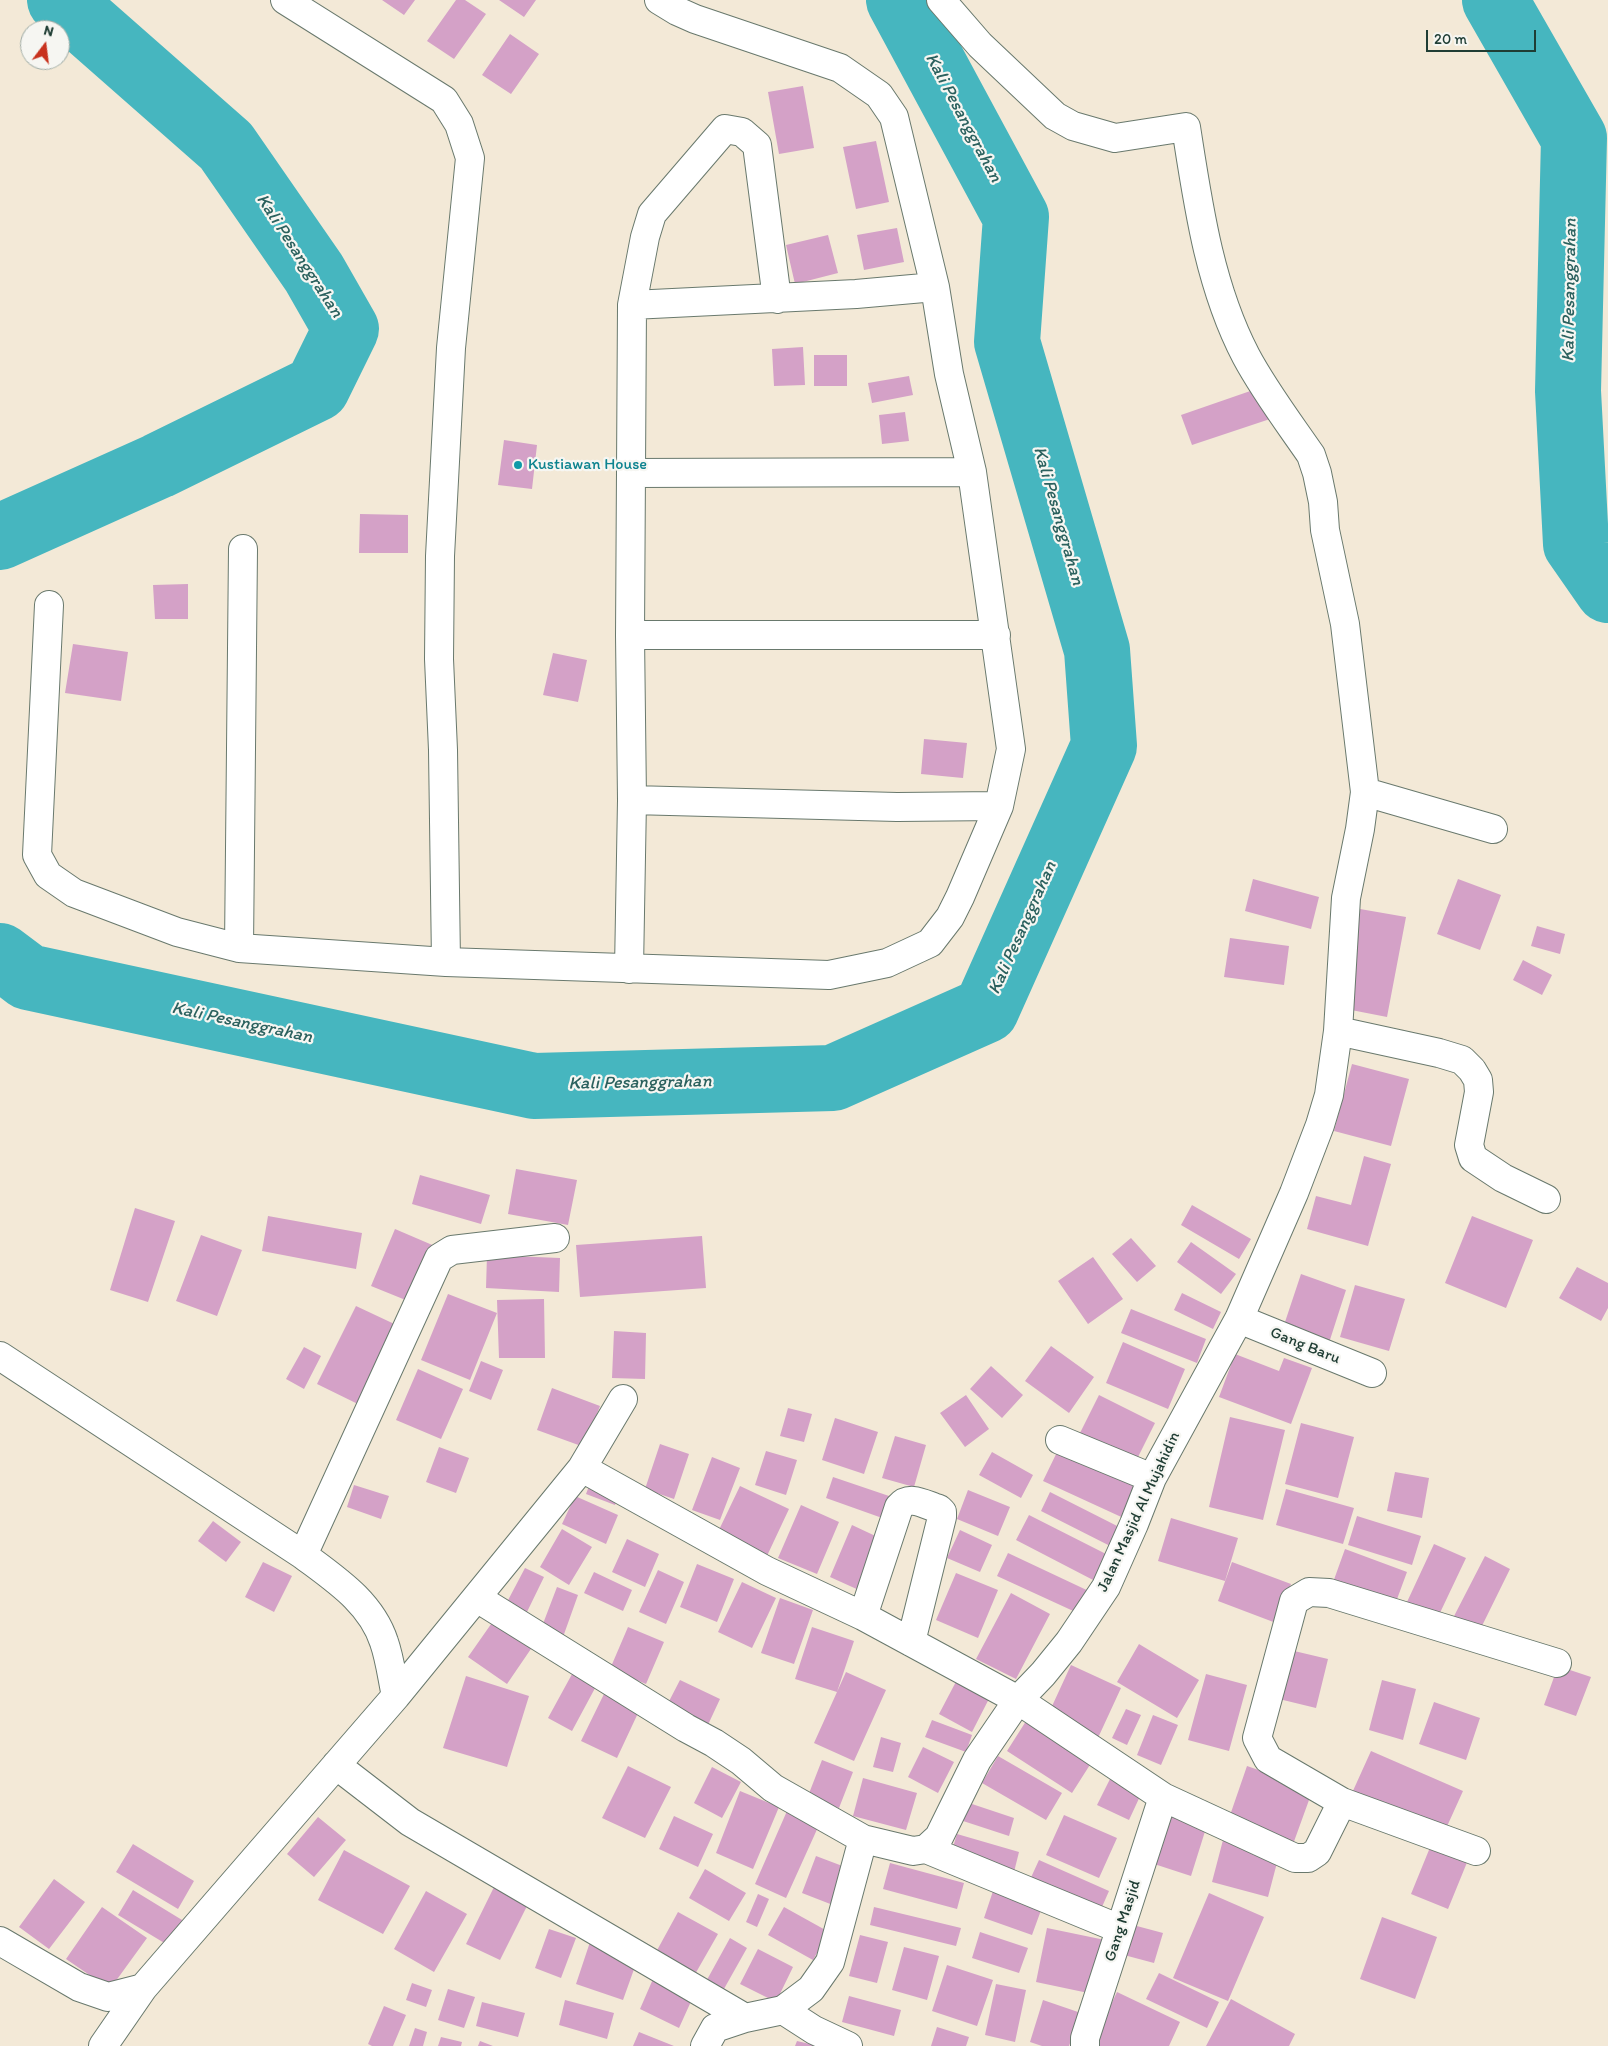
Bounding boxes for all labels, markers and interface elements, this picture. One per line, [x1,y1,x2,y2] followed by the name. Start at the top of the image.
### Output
[20,20,70,70] north arrow
[1428,20,1538,52] scale bar
[42,22,56,40] text: N
[1434,30,1467,48] text: 20 m
[920,50,1006,186] water label: Kali Pesanggrahan
[251,190,347,322] water label: Kali Pesanggrahan
[1558,218,1582,362] water label: Kali Pesanggrahan
[1028,444,1088,588] water label: Kali Pesanggrahan
[528,455,647,475] place label: Kustiawan House
[512,459,524,471] marker: Kustiawan House
[984,858,1062,998] water label: Kali Pesanggrahan
[170,998,314,1048] water label: Kali Pesanggrahan
[568,1071,712,1095] water label: Kali Pesanggrahan
[1267,1323,1343,1369] street label: Gang Baru
[1093,1429,1185,1595] street label: Jalan Masjid Al Mujahidin
[1101,1878,1145,1964] street label: Gang Masjid

